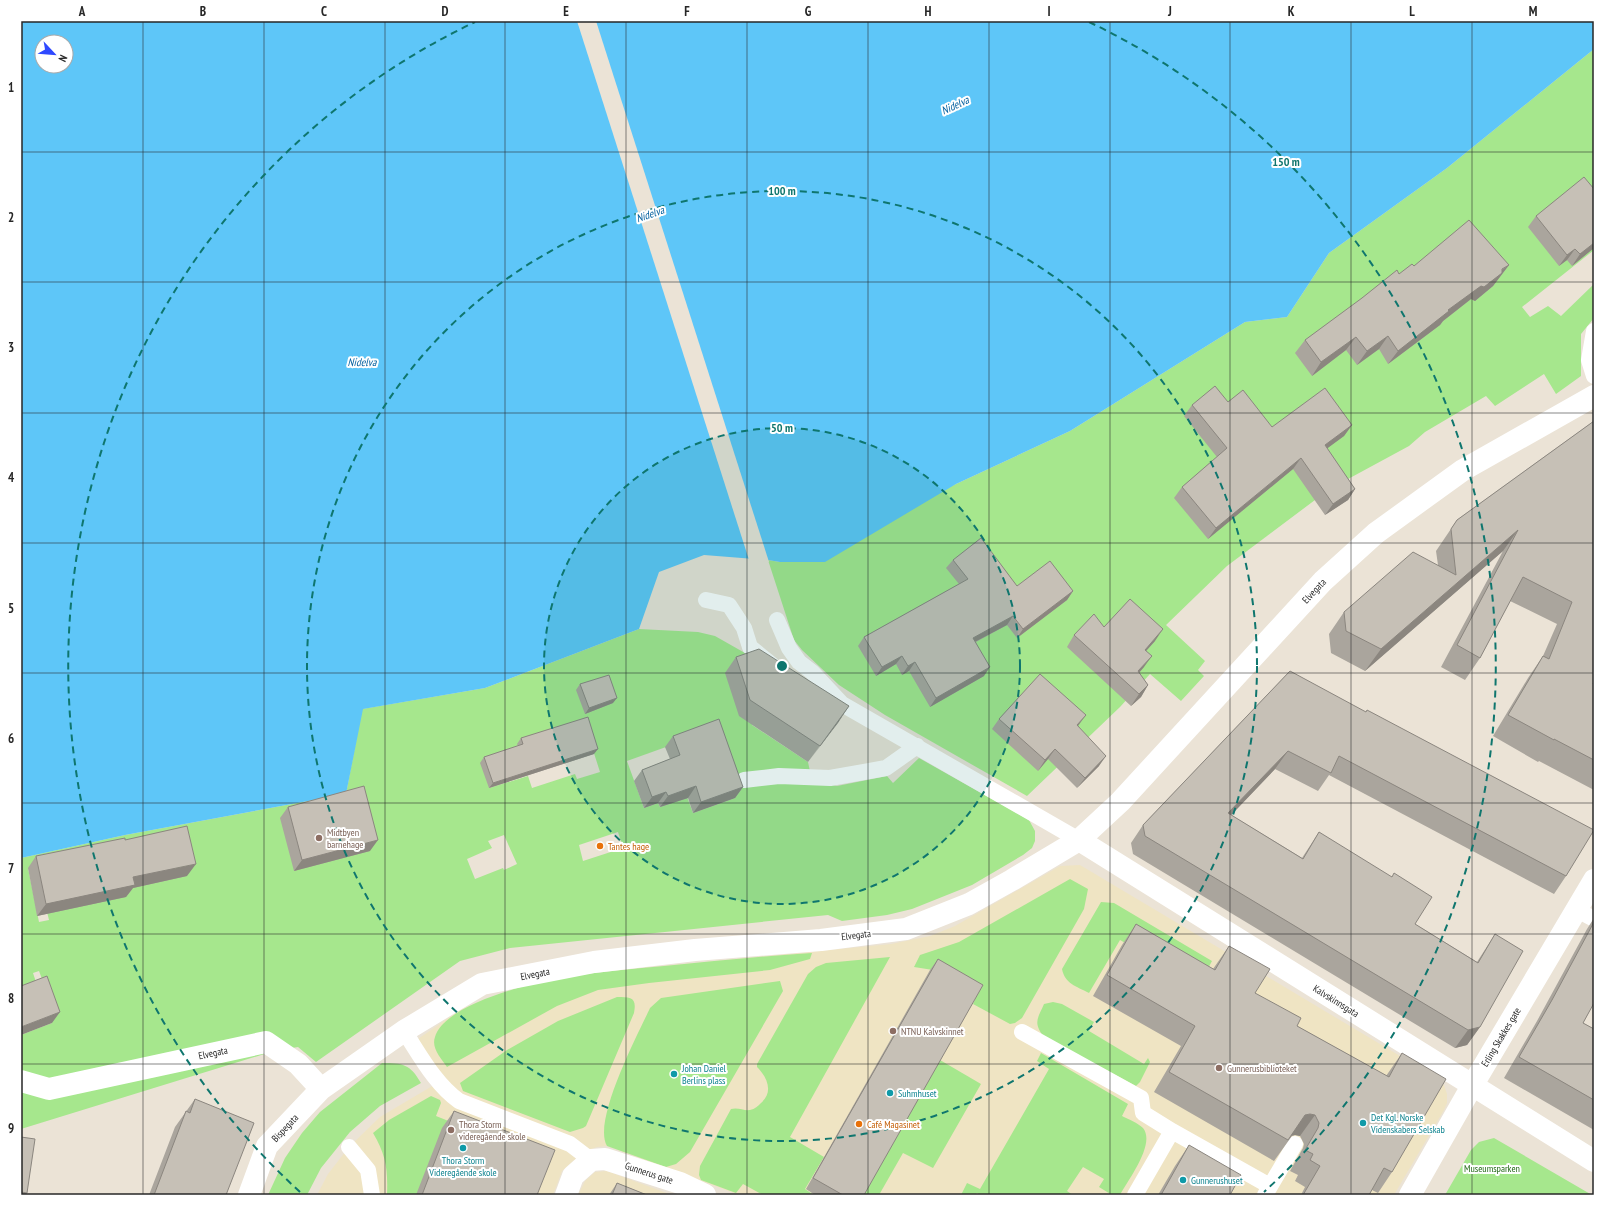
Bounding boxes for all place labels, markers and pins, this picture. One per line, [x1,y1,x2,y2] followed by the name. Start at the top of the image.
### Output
[775,659,789,673] centre of rings
[327,826,363,851] place label: Midtbyen barnehage
[314,833,324,843] marker: Midtbyen barnehage
[608,840,649,853] place label: Tantes hage
[595,841,605,851] marker: Tantes hage
[901,1025,964,1038] place label: NTNU Kalvskinnet
[888,1026,898,1036] marker: NTNU Kalvskinnet
[681,1062,727,1087] place label: Johan Daniel Berlins plass
[1227,1062,1297,1075] place label: Gunnerusbiblioteket
[1214,1063,1224,1073] marker: Gunnerusbiblioteket
[669,1069,679,1079] marker: Johan Daniel Berlins plass
[898,1087,937,1100] place label: Suhmhuset
[885,1088,895,1098] marker: Suhmhuset
[1370,1111,1445,1136] place label: Det Kgl. Norske Videnskabers Selskab
[459,1118,526,1143] place label: Thora Storm videregående skole
[867,1118,920,1131] place label: Café Magasinet
[1358,1118,1368,1128] marker: Det Kgl. Norske Videnskabers Selskab
[854,1119,864,1129] marker: Café Magasinet
[446,1125,456,1135] marker: Thora Storm videregående skole
[458,1143,468,1153] marker: Thora Storm Videregående skole
[428,1154,497,1179] place label: Thora Storm Videregående skole
[1191,1174,1243,1187] place label: Gunnerushuset
[1178,1175,1188,1185] marker: Gunnerushuset

